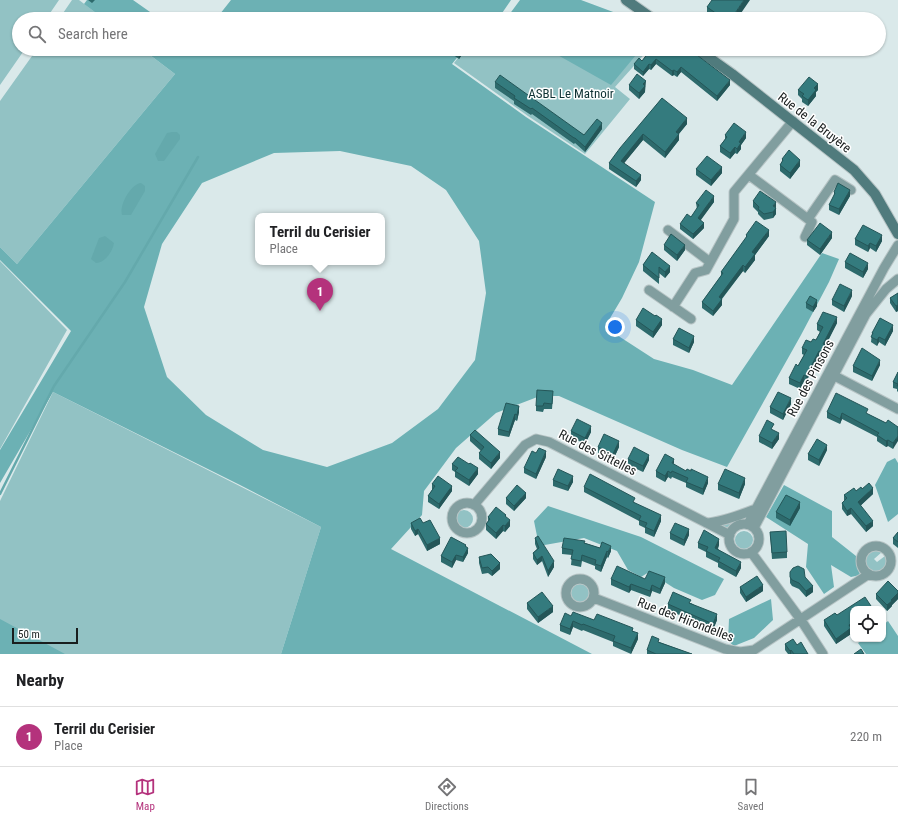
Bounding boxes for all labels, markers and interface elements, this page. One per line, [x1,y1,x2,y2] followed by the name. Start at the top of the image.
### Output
[12,12,886,56] search box
[26,23,48,45] icon: search
[58,25,128,43] text: Search here
[528,86,614,101] park label: ASBL Le Matnoir
[775,89,854,156] street label: Rue de la Bruyère
[255,213,385,265] popup
[269,223,371,241] text: Terril du Cerisier
[269,241,298,256] text: Place
[307,278,333,311] pin: 1
[605,317,625,337] your location
[784,337,837,419] street label: Rue des Pinsons
[556,426,639,479] street label: Rue des Sittelles
[636,594,736,645] street label: Rue des Hirondelles
[850,606,886,642] map controls
[850,606,886,642] button: locate
[12,626,78,645] scale bar
[18,628,40,641] text: 50 m
[16,670,64,690] text: Nearby
[54,720,155,738] text: Terril du Cerisier
[26,729,32,744] text: 1
[850,729,882,744] text: 220 m
[54,738,83,753] text: Place
[134,776,156,813] tab: Map
[425,776,469,813] tab: Directions
[738,776,764,813] tab: Saved

